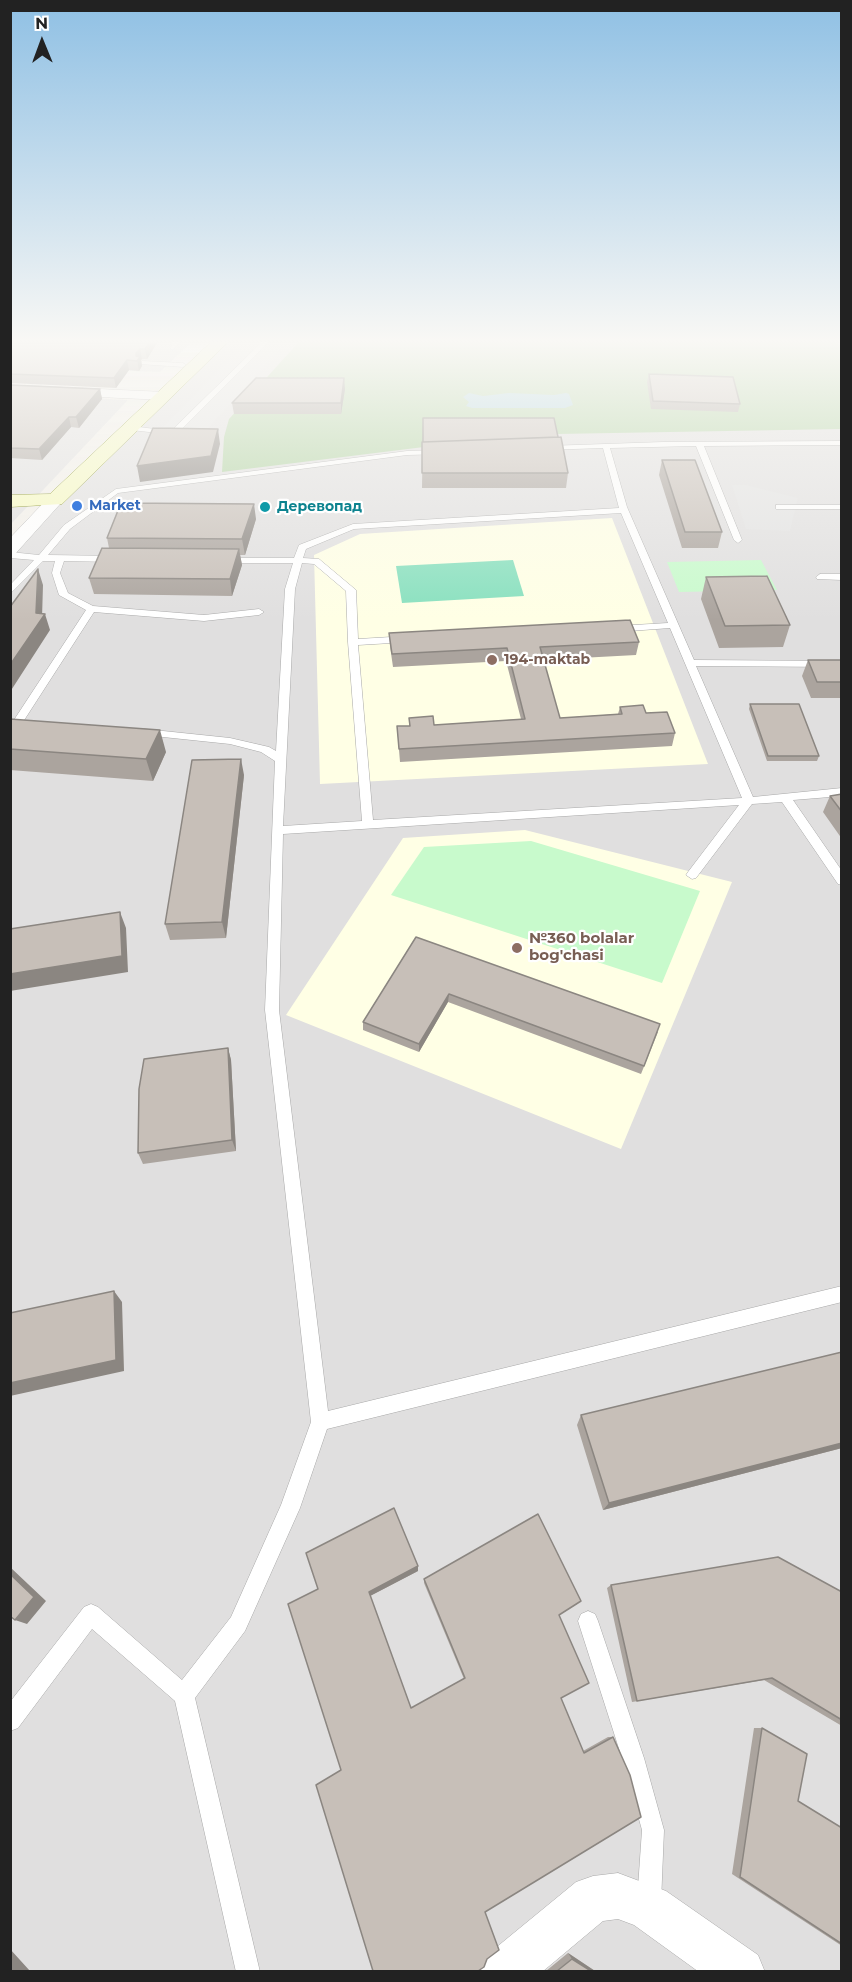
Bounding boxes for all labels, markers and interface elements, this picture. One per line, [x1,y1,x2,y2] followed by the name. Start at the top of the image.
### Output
[12,12,72,72] north arrow
[35,14,48,33] text: N
[89,498,141,514] place label: Market
[70,499,84,513] marker: Market
[277,499,362,515] place label: Деревопад
[258,500,272,514] marker: Деревопад
[504,652,590,668] place label: 194-maktab
[485,653,499,667] marker: 194-maktab
[529,930,634,965] place label: №360 bolalar bog'chasi
[510,941,524,955] marker: №360 bolalar bog'chasi

